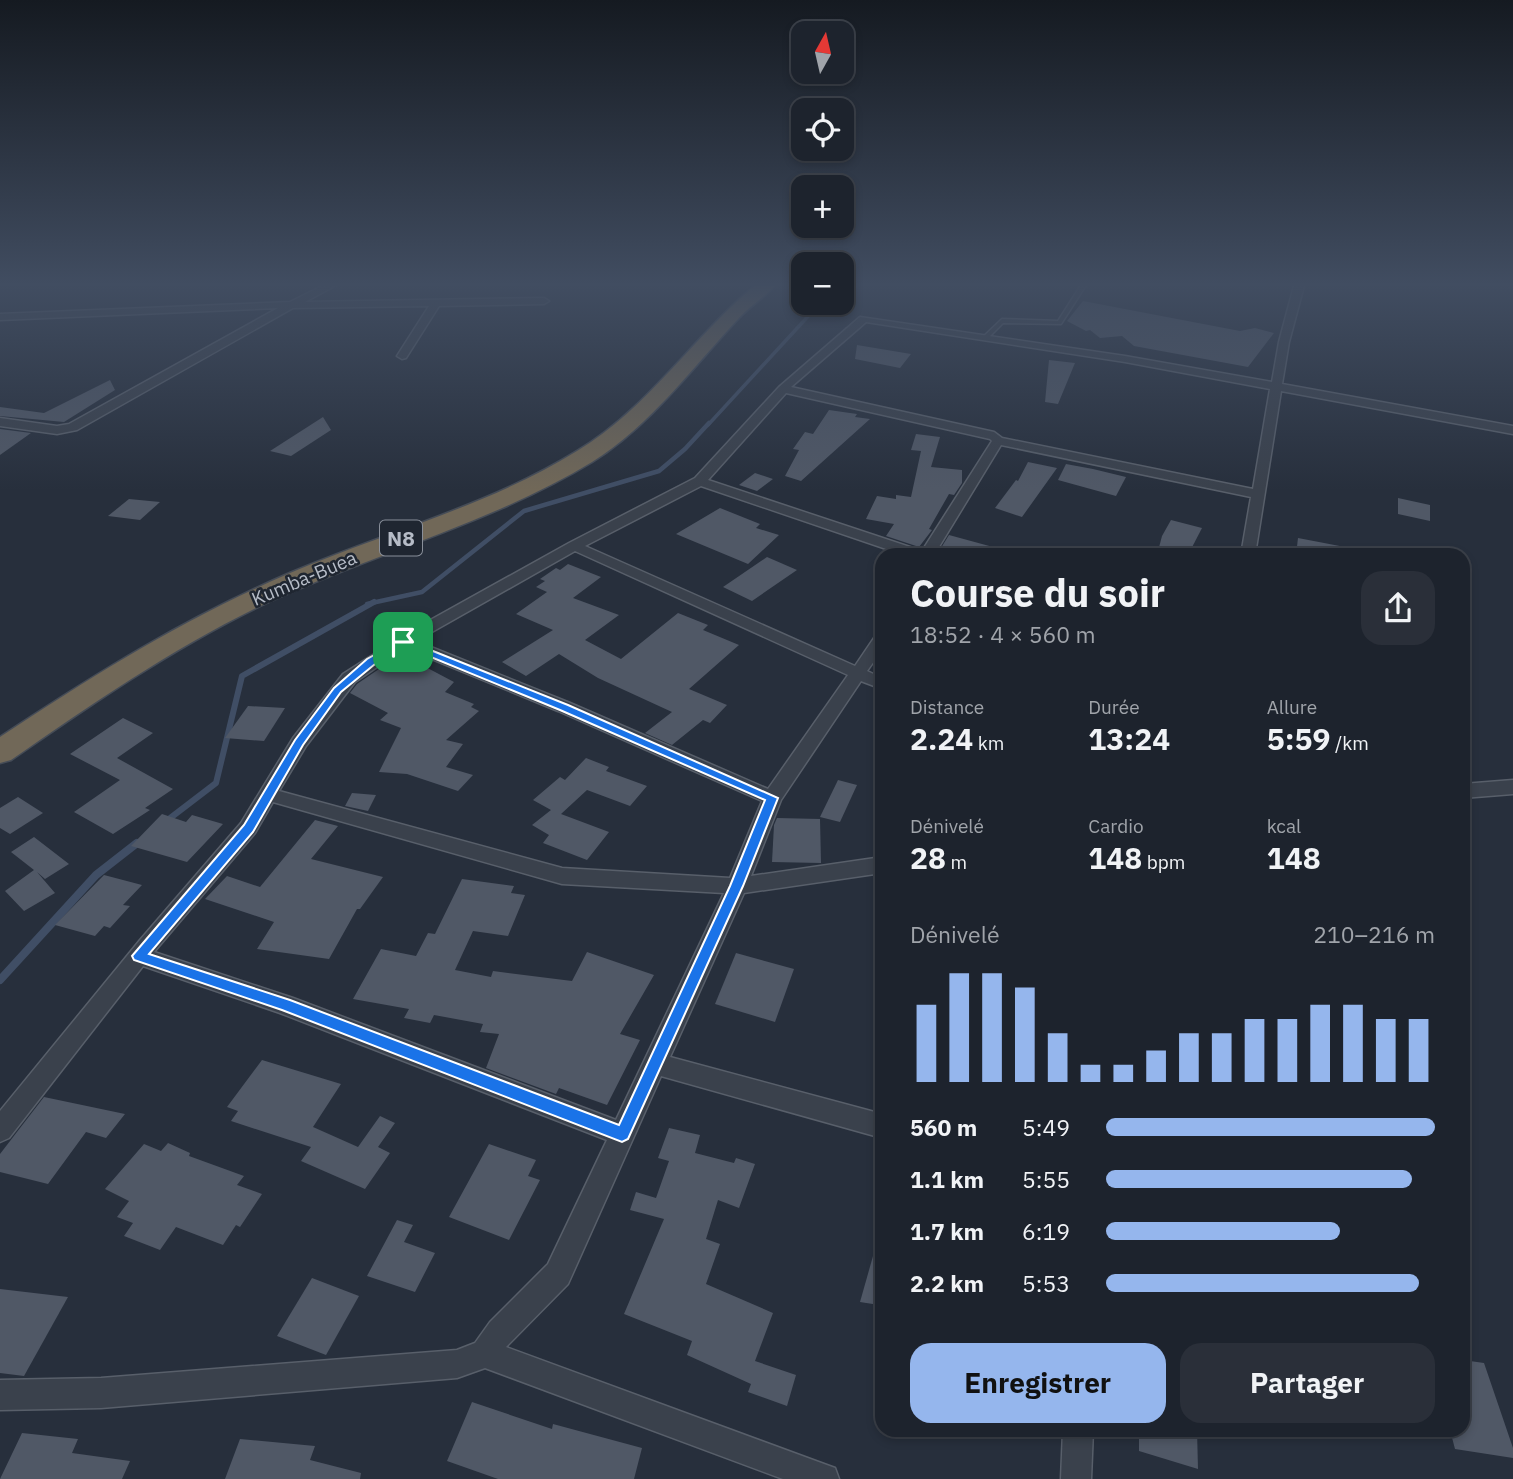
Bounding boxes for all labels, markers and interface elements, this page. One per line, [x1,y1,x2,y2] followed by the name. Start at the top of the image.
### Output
[791,21,854,84] north arrow
[791,21,854,315] map controls
[791,98,854,161] button: locate
[791,175,854,238] button: +
[791,252,854,315] button: −
[380,520,422,556] road number: N8
[248,545,360,611] street label: Kumba-Buea
[910,568,1165,617] text: Course du soir
[1361,571,1435,645] button: share
[373,612,433,672] pin
[910,619,1096,649] text: 18:52 · 4 × 560 m
[384,623,422,661] icon: arrive
[910,695,984,719] text: Distance
[1088,695,1140,719] text: Durée
[1267,695,1317,719] text: Allure
[910,719,973,758] text: 2.24
[1088,719,1170,758] text: 13:24
[1267,719,1331,758] text: 5:59
[973,731,1004,755] text: km
[1331,731,1369,755] text: /km
[910,814,984,838] text: Dénivelé
[1088,814,1144,838] text: Cardio
[1267,814,1301,838] text: kcal
[910,838,946,877] text: 28
[1088,838,1142,877] text: 148
[1267,838,1321,877] text: 148
[946,850,967,874] text: m
[1142,850,1185,874] text: bpm
[910,919,1000,949] text: Dénivelé
[1313,919,1435,949] text: 210–216 m
[910,1112,977,1142] text: 560 m
[1022,1112,1070,1142] text: 5:49
[910,1164,984,1194] text: 1.1 km
[1022,1164,1070,1194] text: 5:55
[910,1216,984,1246] text: 1.7 km
[1022,1216,1070,1246] text: 6:19
[910,1268,984,1298] text: 2.2 km
[1022,1268,1070,1298] text: 5:53
[910,1343,1166,1423] button: Enregistrer
[1180,1343,1435,1423] button: Partager

